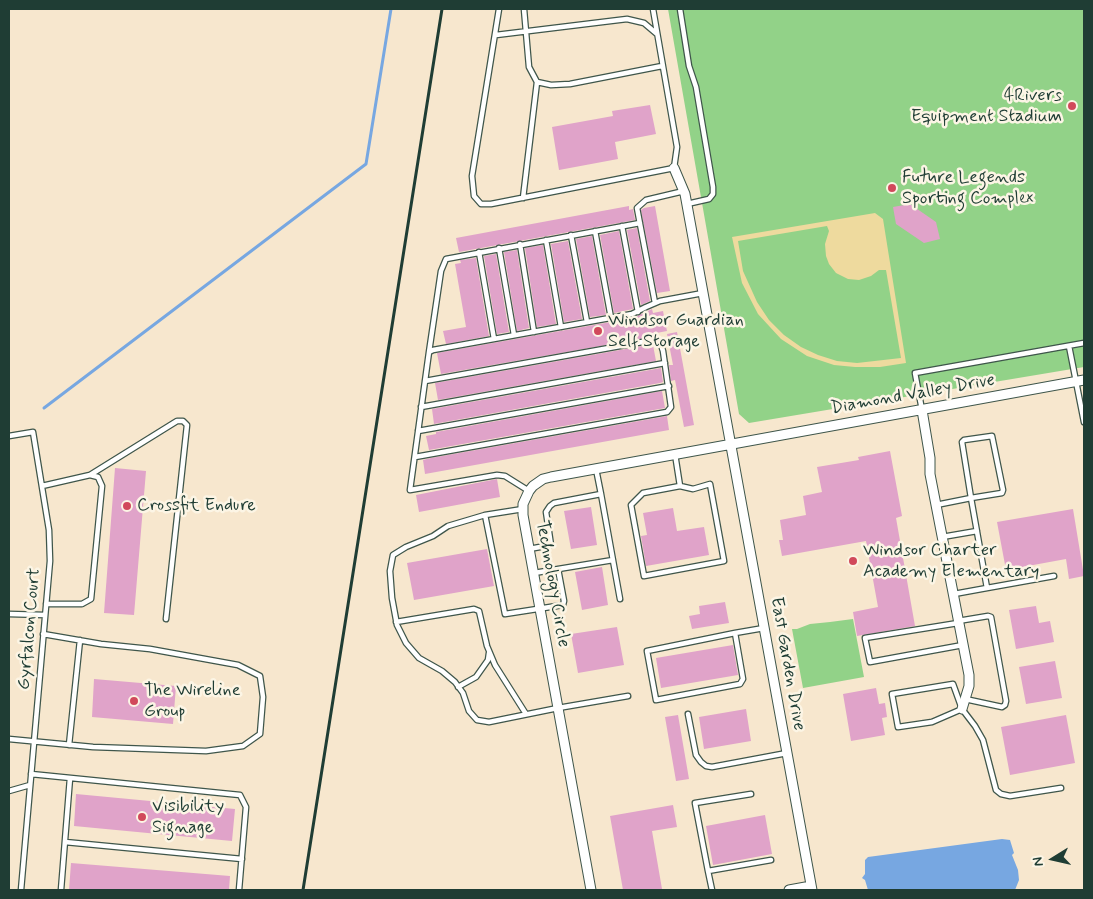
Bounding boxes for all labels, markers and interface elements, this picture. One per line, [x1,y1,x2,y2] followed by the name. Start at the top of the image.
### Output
[911,85,1062,128] place label: 4Rivers Equipment Stadium
[1066,100,1078,112] marker: 4Rivers Equipment Stadium
[902,167,1033,210] place label: Future Legends Sporting Complex
[886,182,898,194] marker: Future Legends Sporting Complex
[608,310,744,352] place label: Windsor Guardian Self Storage
[592,325,604,337] marker: Windsor Guardian Self Storage
[829,370,997,420] street label: Diamond Valley Drive
[137,495,256,517] place label: Crossfit Endure
[121,500,133,512] marker: Crossfit Endure
[530,519,574,649] street label: Technology Circle
[863,540,1039,582] place label: Windsor Charter Academy Elementary
[847,555,859,567] marker: Windsor Charter Academy Elementary
[14,567,46,691] street label: Gyrfalcon Court
[765,596,809,732] street label: East Garden Drive
[144,680,241,722] place label: The Wireline Group
[128,695,140,707] marker: The Wireline Group
[152,796,224,839] place label: Visibility Signage
[136,811,148,823] marker: Visibility Signage
[1028,834,1078,884] north arrow
[1029,855,1048,868] text: N

